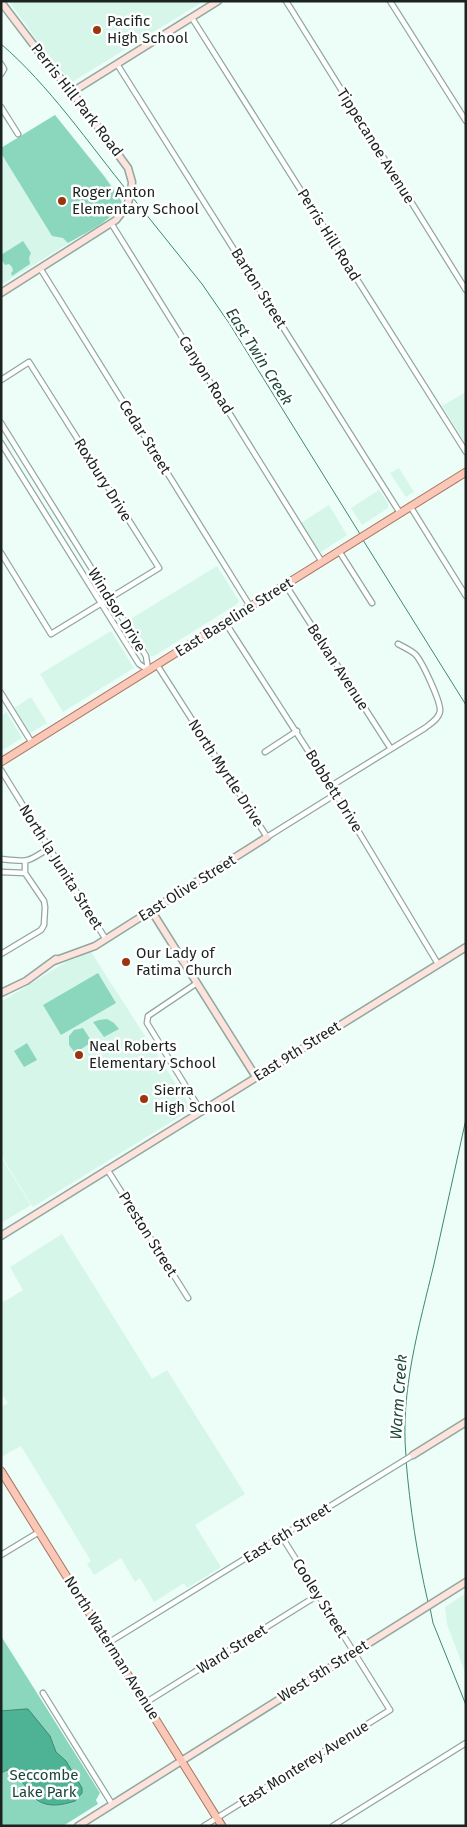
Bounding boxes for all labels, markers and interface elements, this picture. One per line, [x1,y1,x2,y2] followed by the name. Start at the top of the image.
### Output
[107,12,189,47] place label: Pacific High School
[91,24,103,36] marker: Pacific High School
[27,40,127,160] street label: Perris Hill Park Road
[333,85,419,207] street label: Tippecanoe Avenue
[72,183,200,218] place label: Roger Anton Elementary School
[294,186,364,284] street label: Perris Hill Road
[56,195,68,207] marker: Roger Anton Elementary School
[227,245,291,332] street label: Barton Street
[222,304,297,409] water label: East Twin Creek
[175,333,237,417] street label: Canyon Road
[115,397,175,478] street label: Cedar Street
[70,435,136,525] street label: Roxbury Drive
[84,565,150,655] street label: Windsor Drive
[172,573,296,660] street label: East Baseline Street
[303,620,373,714] street label: Belvan Avenue
[184,716,268,830] street label: North Myrtle Drive
[301,746,367,836] street label: Bobbett Drive
[15,801,107,933] street label: North la Junita Street
[135,851,240,925] street label: East Olive Street
[136,944,232,979] place label: Our Lady of Fatima Church
[120,956,132,968] marker: Our Lady of Fatima Church
[250,1017,344,1085] street label: East 9th Street
[89,1037,217,1072] place label: Neal Roberts Elementary School
[73,1049,85,1061] marker: Neal Roberts Elementary School
[154,1081,236,1116] place label: Sierra High School
[138,1093,150,1105] marker: Sierra High School
[115,1188,181,1280] street label: Preston Street
[386,1354,411,1440] water label: Warm Creek
[240,1499,334,1567] street label: East 6th Street
[288,1555,352,1641] street label: Cooley Street
[60,1573,164,1723] street label: North Waterman Avenue
[194,1620,271,1678] street label: Ward Street
[275,1636,372,1706] street label: West 5th Street
[236,1717,372,1811] street label: East Monterey Avenue
[10,1766,78,1801] park label: Seccombe Lake Park

